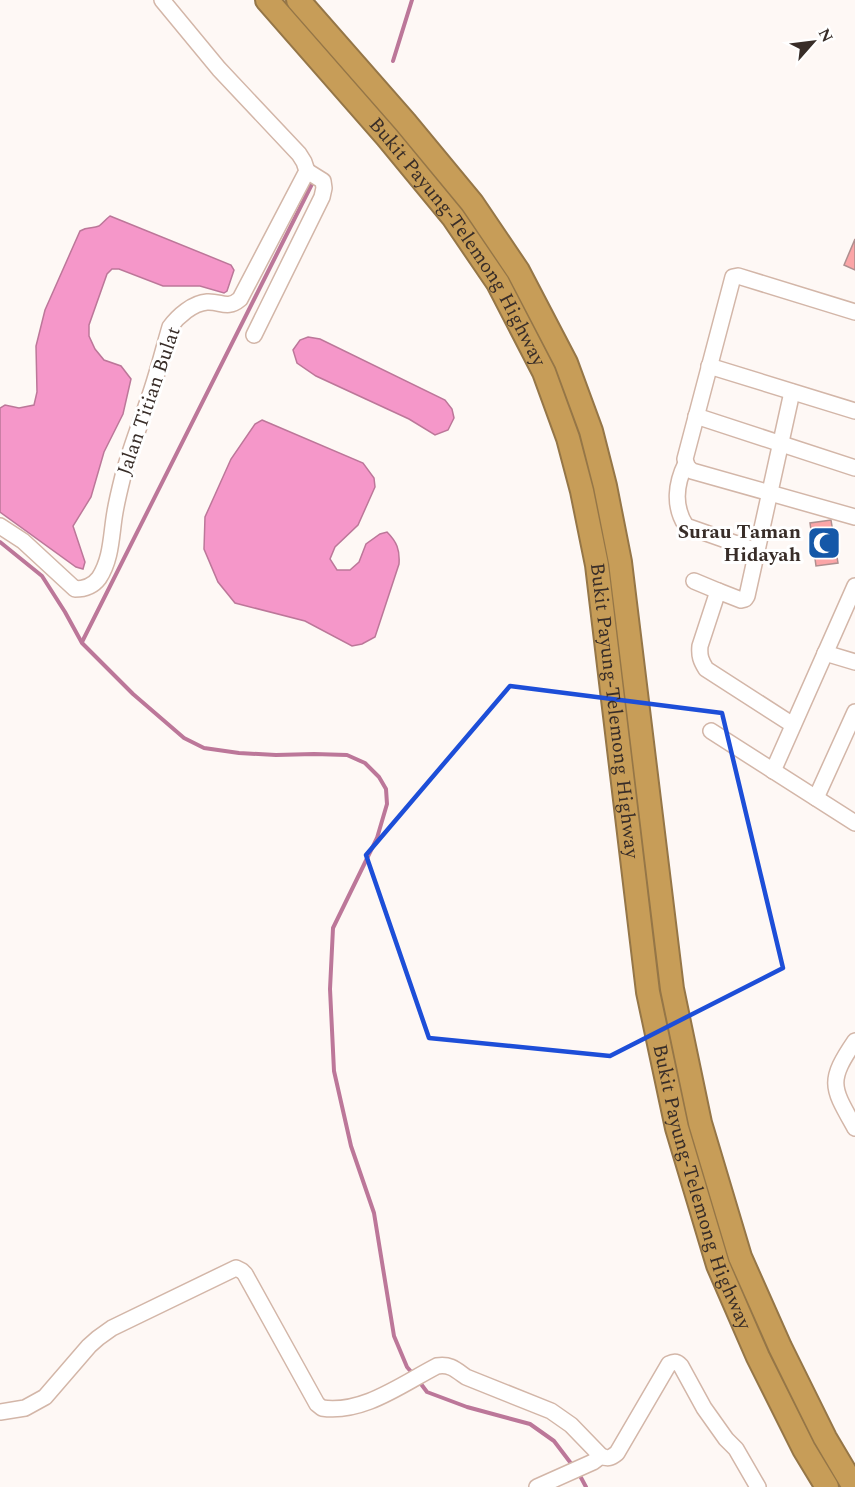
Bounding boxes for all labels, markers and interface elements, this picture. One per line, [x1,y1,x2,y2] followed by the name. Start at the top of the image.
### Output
[783,12,843,72] north arrow
[812,24,839,47] text: N
[361,111,554,373] street label: Bukit Payung-Telemong Highway
[109,322,189,480] street label: Jalan Titian Bulat
[678,517,801,570] place label: Surau Taman Hidayah
[806,525,842,561] mosque icon: Surau Taman Hidayah
[582,561,647,861] street label: Bukit Payung-Telemong Highway
[645,1041,760,1336] street label: Bukit Payung-Telemong Highway

